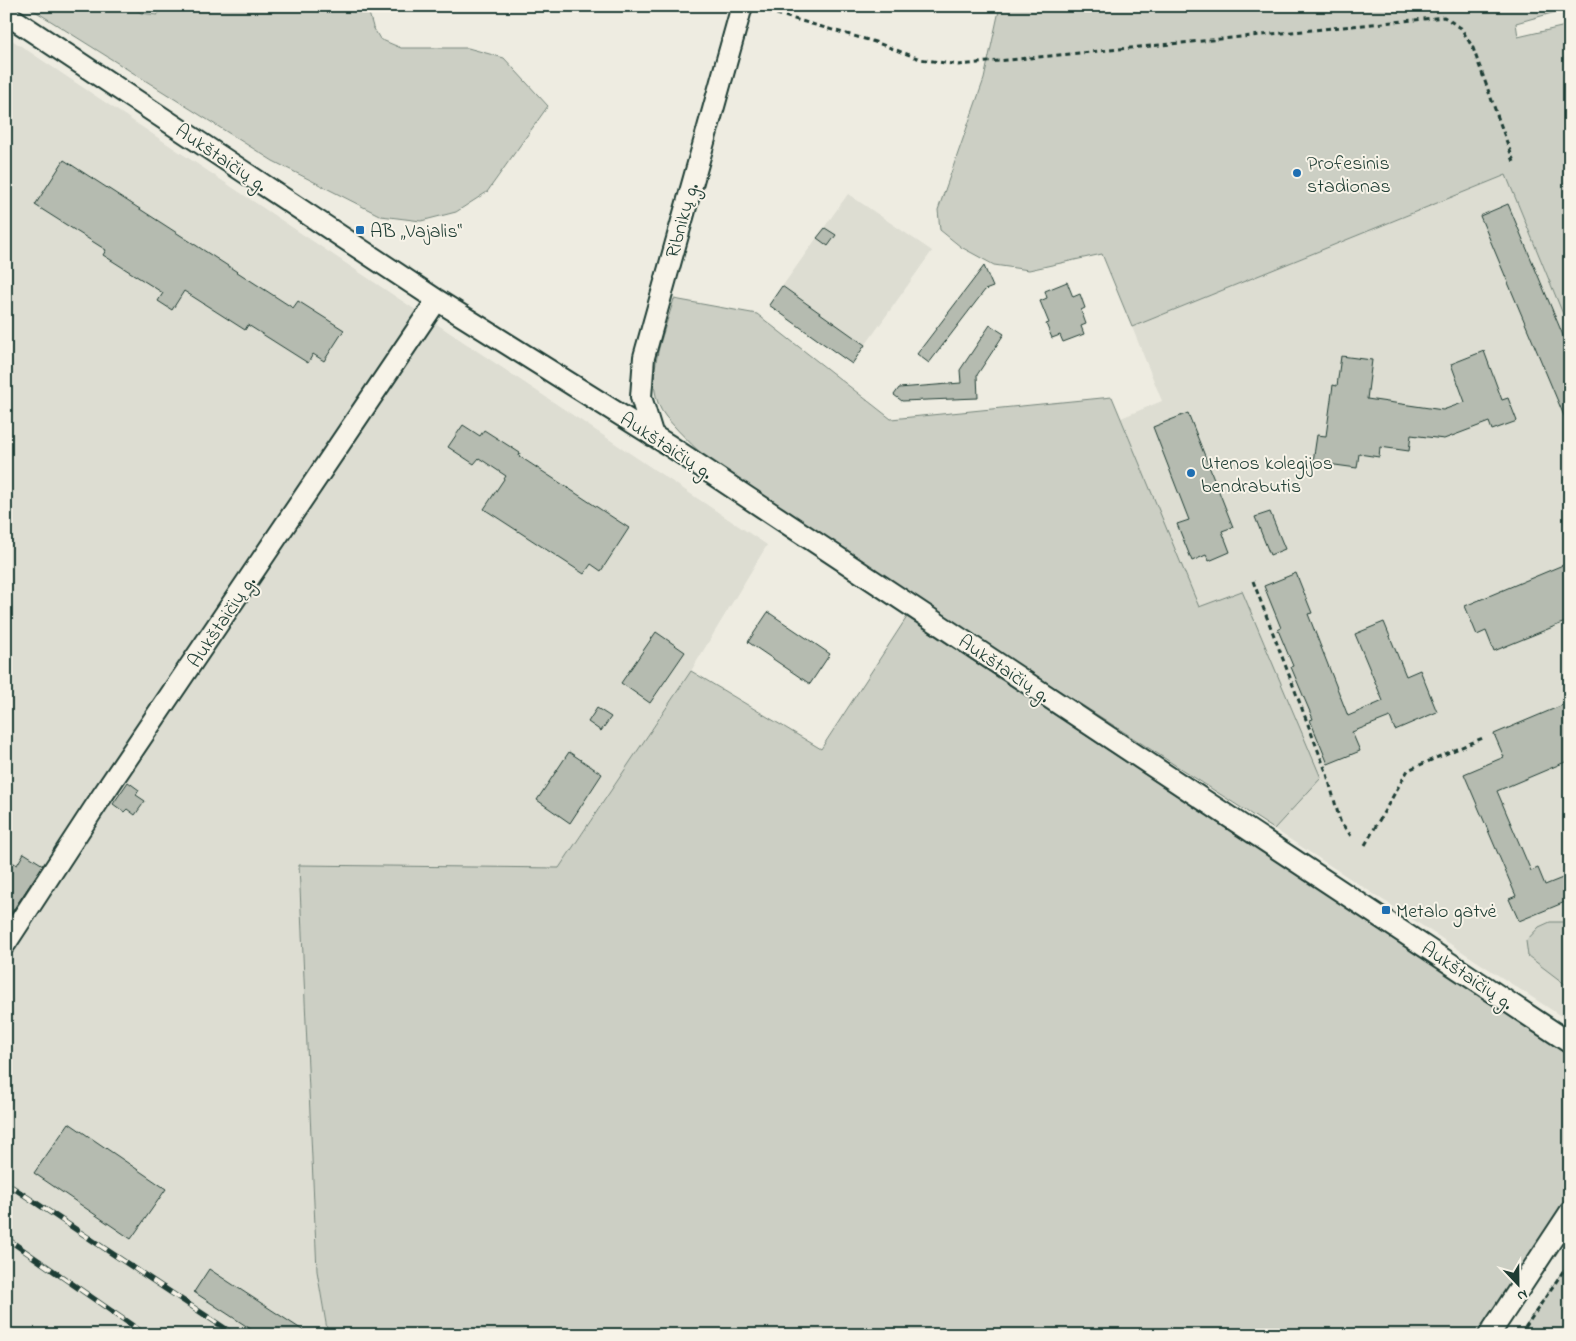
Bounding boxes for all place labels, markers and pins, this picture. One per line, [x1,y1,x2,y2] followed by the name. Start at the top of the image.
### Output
[1307,150,1391,202] place label: Profesinis stadionas
[1291,167,1303,179] marker: Profesinis stadionas
[370,218,463,247] place label: AB „Vajalis“
[354,224,366,236] marker: AB „Vajalis“
[1201,450,1333,502] place label: Utenos kolegijos bendrabutis
[1185,467,1197,479] marker: Utenos kolegijos bendrabutis
[1396,898,1497,928] place label: Metalo gatvė
[1380,904,1392,916] marker: Metalo gatvė

